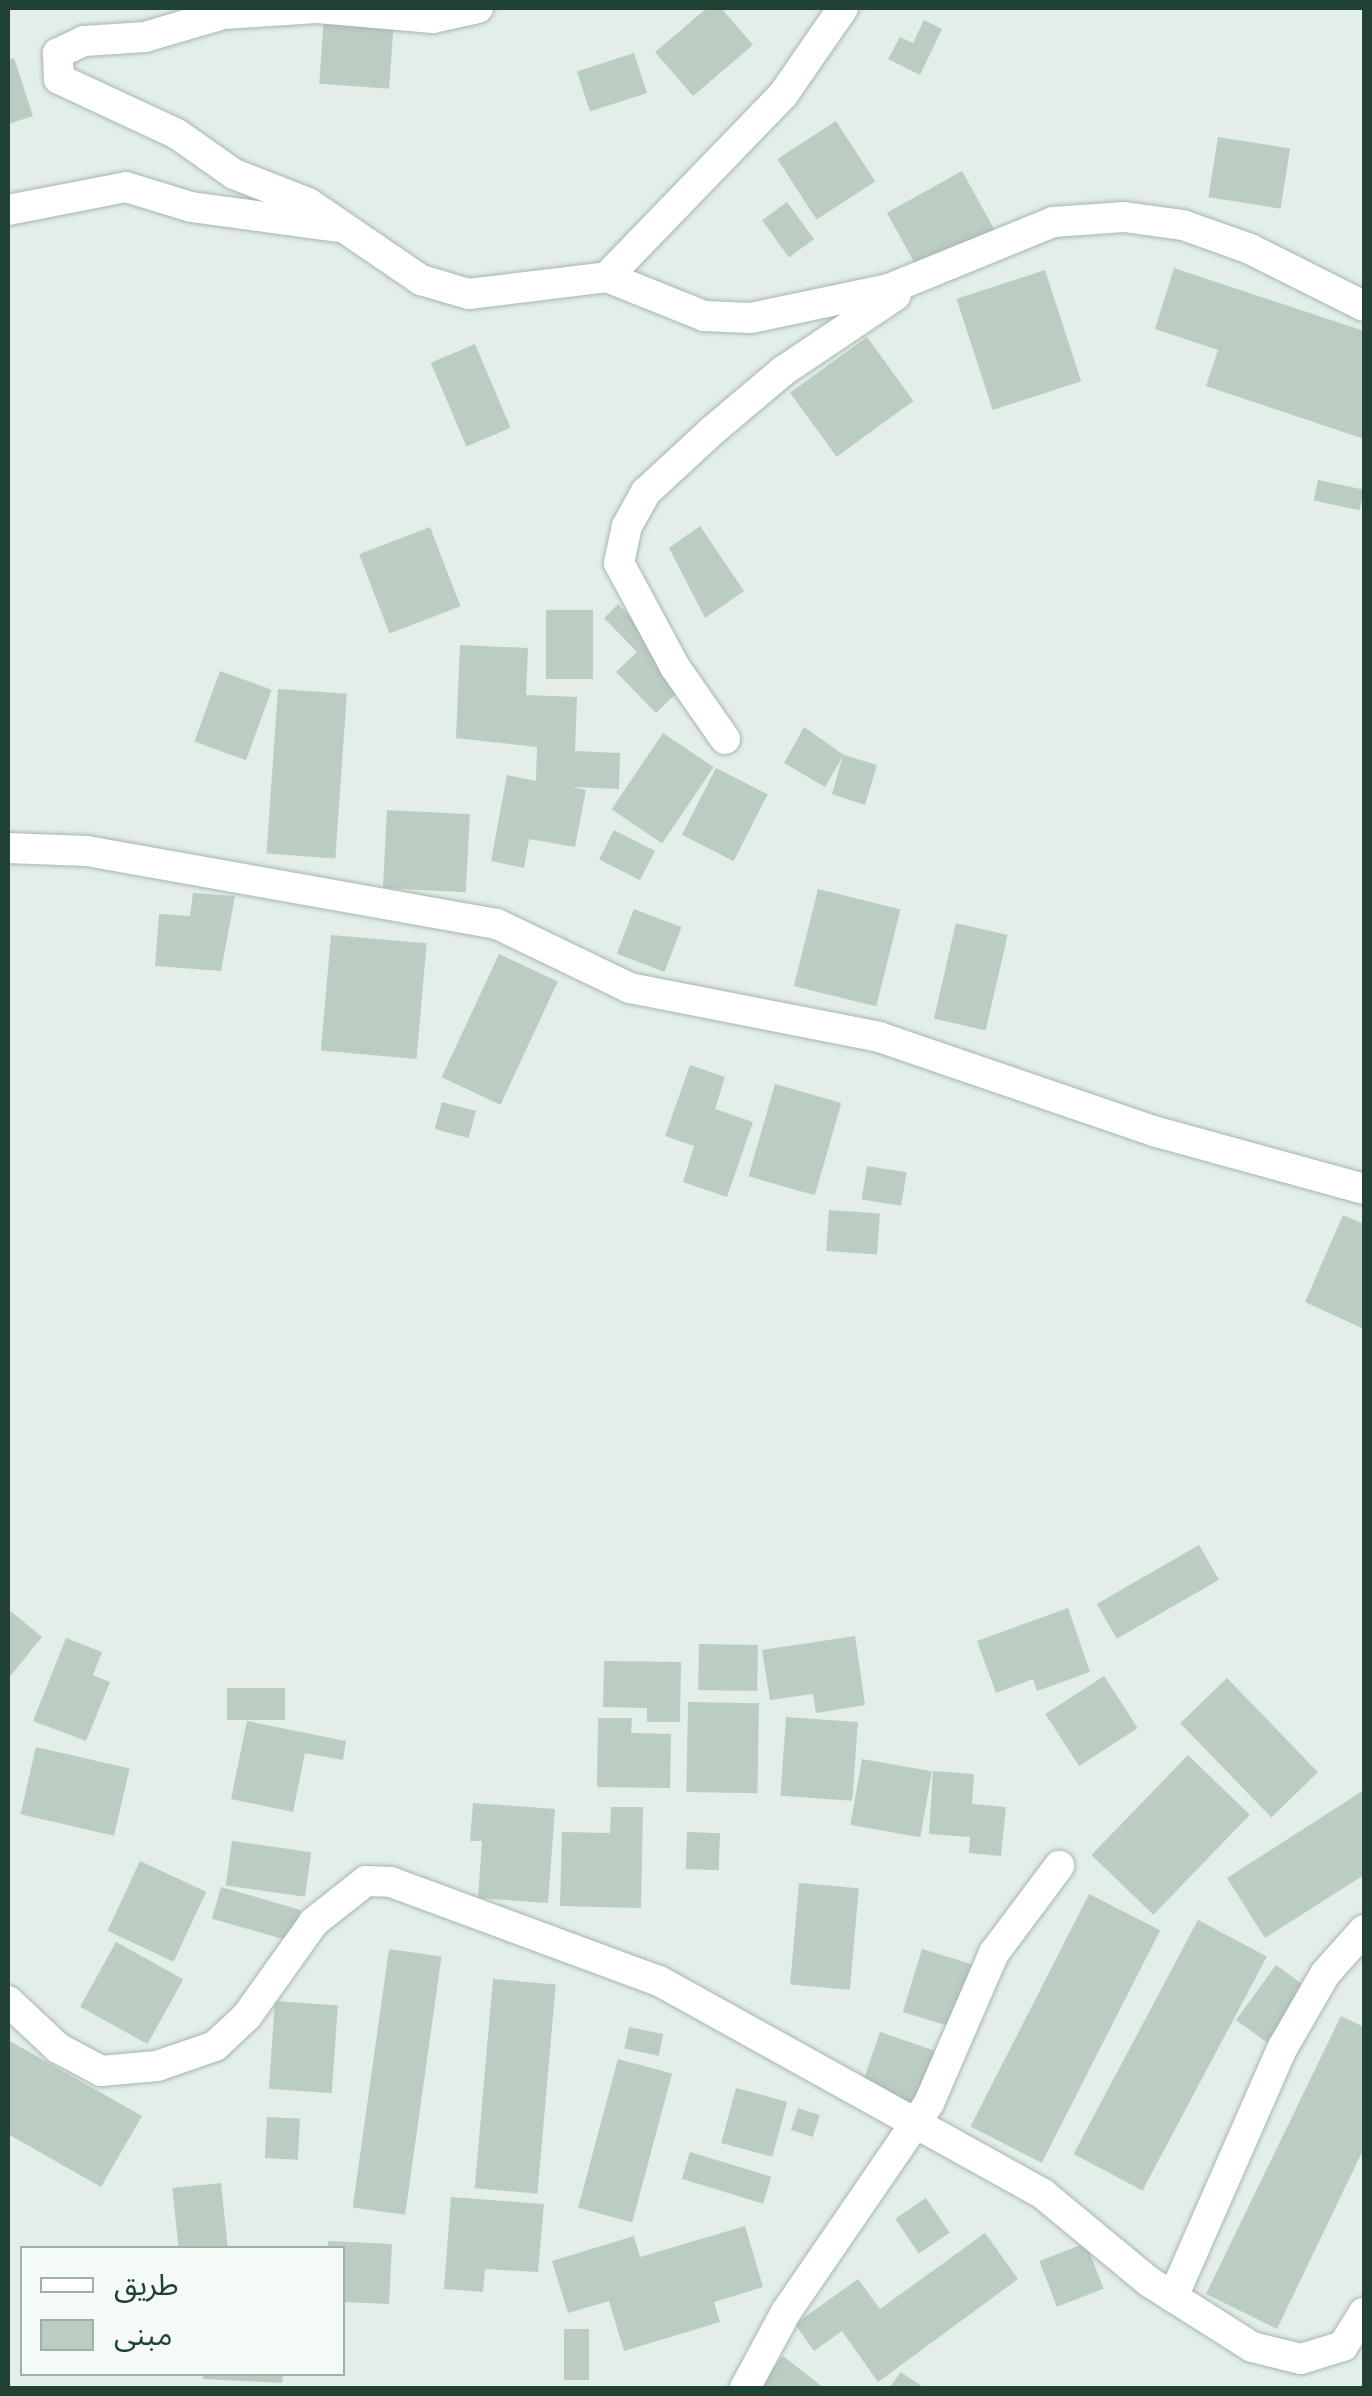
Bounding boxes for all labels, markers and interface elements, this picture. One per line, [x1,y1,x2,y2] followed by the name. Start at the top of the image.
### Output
[20,2246,345,2376] legend
[114,2264,179,2307] text: طريق
[114,2314,172,2357] text: مبنى

